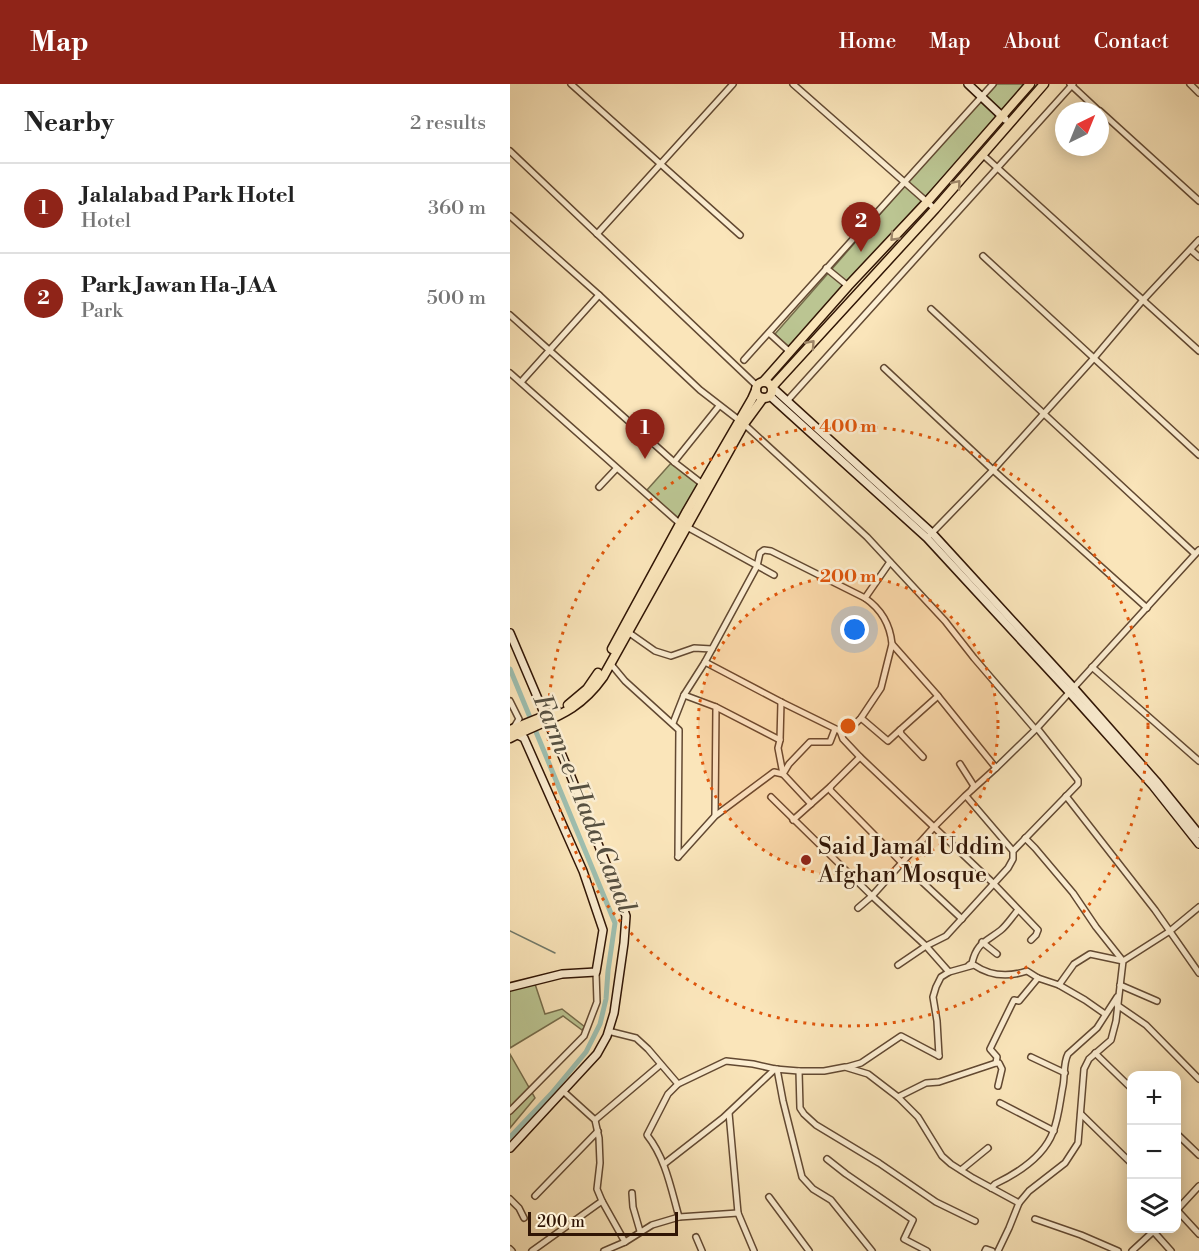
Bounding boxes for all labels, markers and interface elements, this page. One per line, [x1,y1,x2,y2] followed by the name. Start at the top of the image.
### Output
[30,25,89,60] text: Map
[839,29,896,55] text: Home
[929,29,971,55] text: Map
[1004,29,1061,55] text: About
[1094,29,1169,55] text: Contact
[1055,102,1109,156] north arrow
[24,107,114,139] text: Nearby
[410,111,486,136] text: 2 results
[949,180,960,191] one-way arrow
[81,182,295,209] text: Jalalabad Park Hotel
[39,196,48,221] text: 1
[428,196,486,221] text: 360 m
[842,202,880,252] pin: 2
[81,209,131,234] text: Hotel
[890,230,901,241] one-way arrow
[81,272,277,299] text: Park Jawan Ha-JAA
[37,286,50,311] text: 2
[427,286,486,311] text: 500 m
[81,299,123,324] text: Park
[804,340,815,351] one-way arrow
[626,410,664,459] pin: 1
[819,415,877,438] text: 400 m
[820,565,877,588] text: 200 m
[840,615,869,644] your location
[526,689,643,918] water label: Farm-e-Hada Canal
[838,716,858,736] centre of rings
[817,832,1005,890] place label: Said Jamal Uddin Afghan Mosque
[799,853,813,867] marker: Said Jamal Uddin Afghan Mosque
[1127,1071,1181,1233] map controls
[1127,1071,1181,1125] button: +
[1127,1125,1181,1179] button: −
[1127,1179,1181,1233] button: layers
[528,1209,678,1236] scale bar
[537,1212,585,1232] text: 200 m

